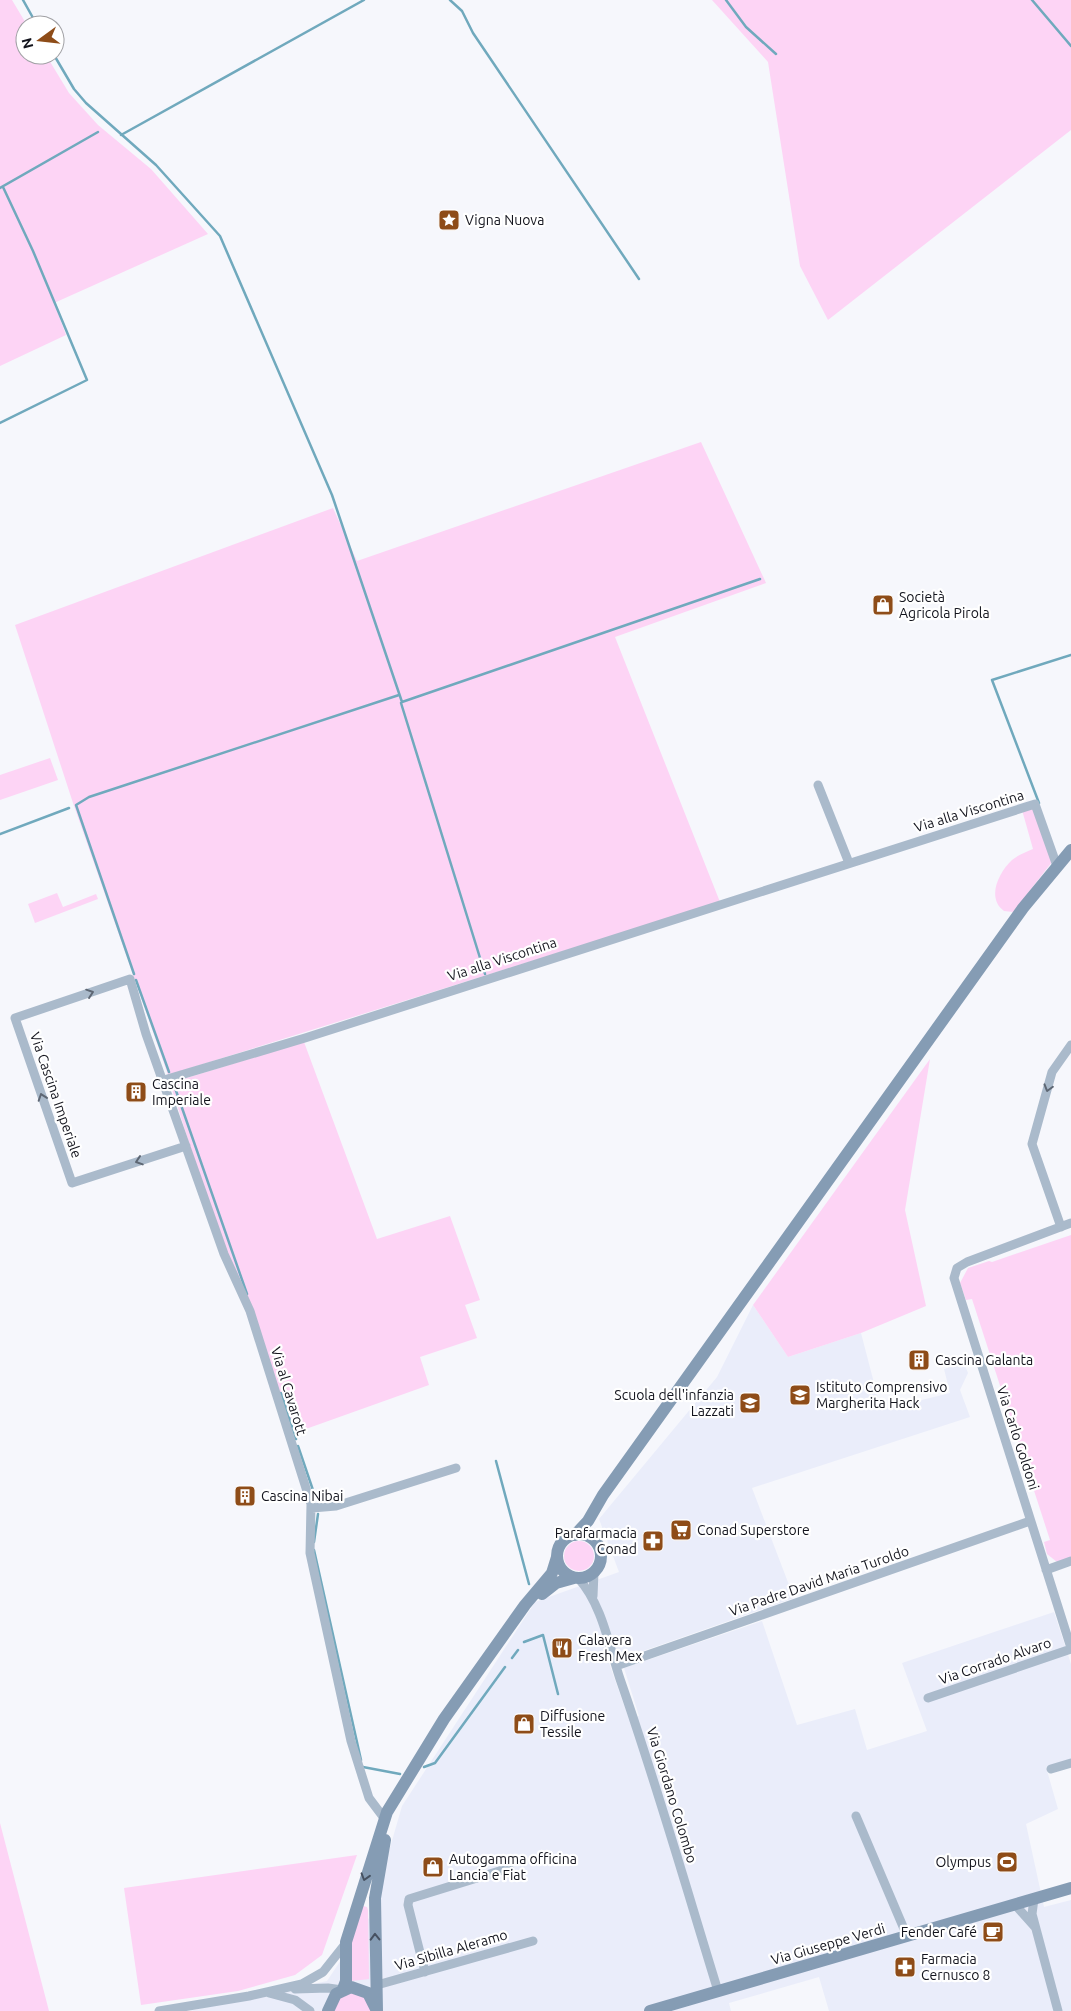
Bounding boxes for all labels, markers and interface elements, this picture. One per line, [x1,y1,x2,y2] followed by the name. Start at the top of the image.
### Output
[15,15,65,65] north arrow
[18,36,37,50] text: N
[437,208,461,232] place icon: Vigna Nuova
[465,212,544,228] place label: Vigna Nuova
[899,589,990,621] place label: Società Agricola Pirola
[871,593,895,617] shop icon: Società Agricola Pirola
[912,787,1026,835] street label: Via alla Viscontina
[445,934,559,984] street label: Via alla Viscontina
[86,988,94,998] one-way arrow
[27,1030,85,1160] street label: Via Cascina Imperiale
[152,1076,211,1108] place label: Cascina Imperiale
[124,1080,148,1104] building icon: Cascina Imperiale
[1043,1083,1053,1091] one-way arrow
[38,1093,48,1101] one-way arrow
[136,1155,144,1165] one-way arrow
[268,1345,310,1438] street label: Via al Cavarott
[907,1348,931,1372] building icon: Cascina Galanta
[935,1352,1033,1368] place label: Cascina Galanta
[816,1379,947,1411] place label: Istituto Comprensivo Margherita Hack
[788,1383,812,1407] school or university icon: Istituto Comprensivo Margherita Hack
[994,1384,1042,1492] street label: Via Carlo Goldoni
[614,1387,734,1419] place label: Scuola dell'infanzia Lazzati
[738,1391,762,1415] school or university icon: Scuola dell'infanzia Lazzati
[233,1484,257,1508] building icon: Cascina Nibai
[261,1488,343,1504] place label: Cascina Nibai
[669,1518,693,1542] supermarket icon: Conad Superstore
[697,1522,810,1538] place label: Conad Superstore
[555,1525,637,1557] place label: Parafarmacia Conad
[641,1529,665,1553] pharmacy icon: Parafarmacia Conad
[727,1543,911,1619] street label: Via Padre David Maria Turoldo
[578,1632,642,1664] place label: Calavera Fresh Mex
[937,1634,1053,1688] street label: Via Corrado Alvaro
[550,1636,574,1660] restaurant icon: Calavera Fresh Mex
[540,1708,605,1740] place label: Diffusione Tessile
[512,1712,536,1736] shop icon: Diffusione Tessile
[644,1725,700,1865] street label: Via Giordano Colombo
[995,1850,1019,1874] sports icon: Olympus
[449,1851,577,1883] place label: Autogamma officina Lancia e Fiat
[935,1854,991,1870] place label: Olympus
[421,1855,445,1879] shop icon: Autogamma officina Lancia e Fiat
[361,1873,371,1881] one-way arrow
[769,1920,887,1968] street label: Via Giuseppe Verdi
[981,1920,1005,1944] cafe icon: Fender Café
[901,1924,977,1940] place label: Fender Café
[393,1926,509,1974] street label: Via Sibilla Aleramo
[370,1933,380,1940] one-way arrow
[921,1951,991,1983] place label: Farmacia Cernusco 8
[893,1955,917,1979] pharmacy icon: Farmacia Cernusco 8

